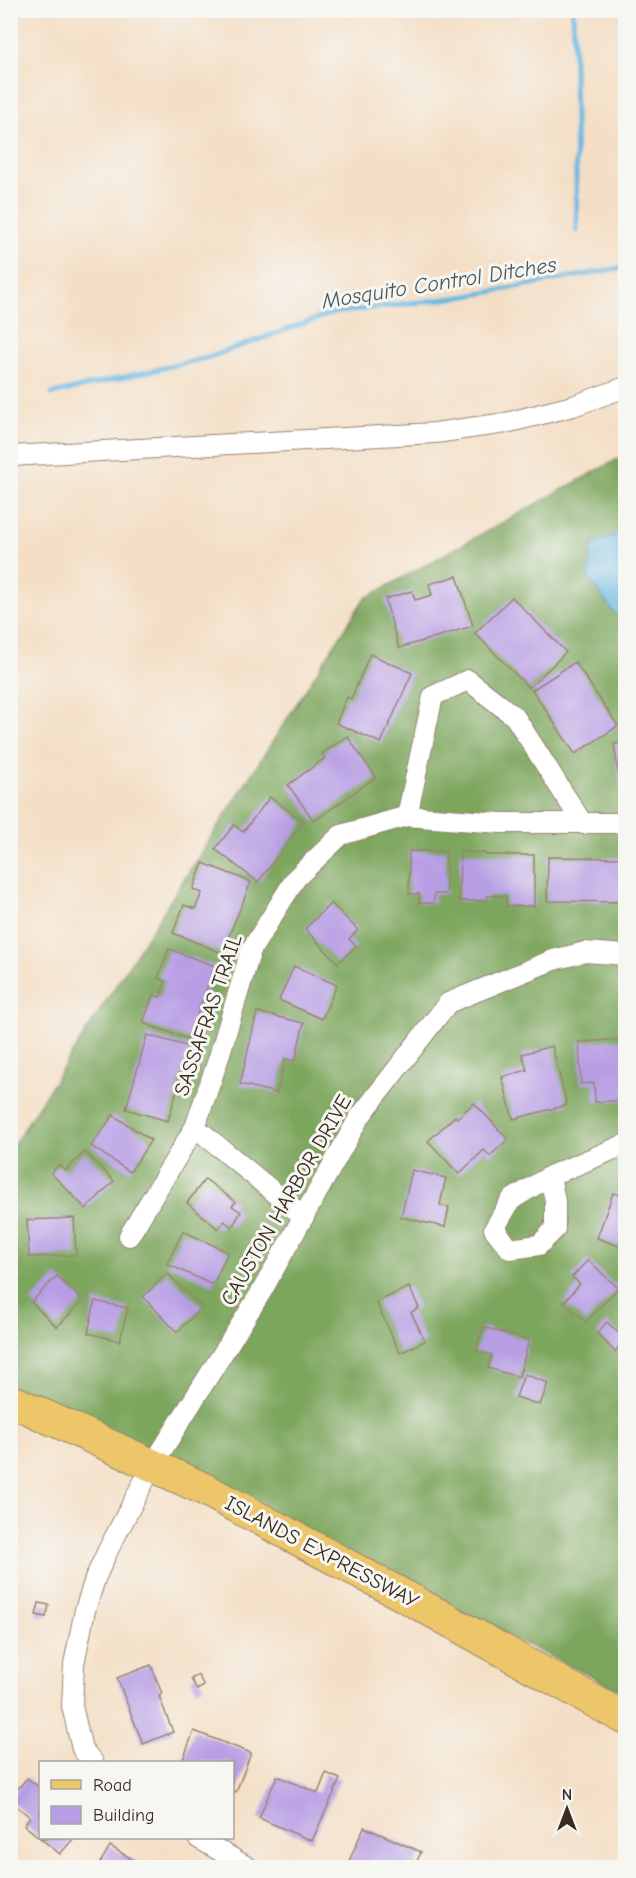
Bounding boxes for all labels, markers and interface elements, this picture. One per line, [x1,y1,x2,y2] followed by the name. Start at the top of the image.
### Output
[319,251,559,315] water label: Mosquito Control Ditches
[169,931,247,1099] street label: SASSAFRAS TRAIL
[216,1090,356,1310] street label: CAUSTON HARBOR DRIVE
[221,1491,423,1614] street label: ISLANDS EXPRESSWAY
[39,1761,234,1839] legend
[93,1775,132,1796] text: Road
[537,1779,597,1839] north arrow
[562,1786,572,1804] text: N
[93,1805,155,1826] text: Building

